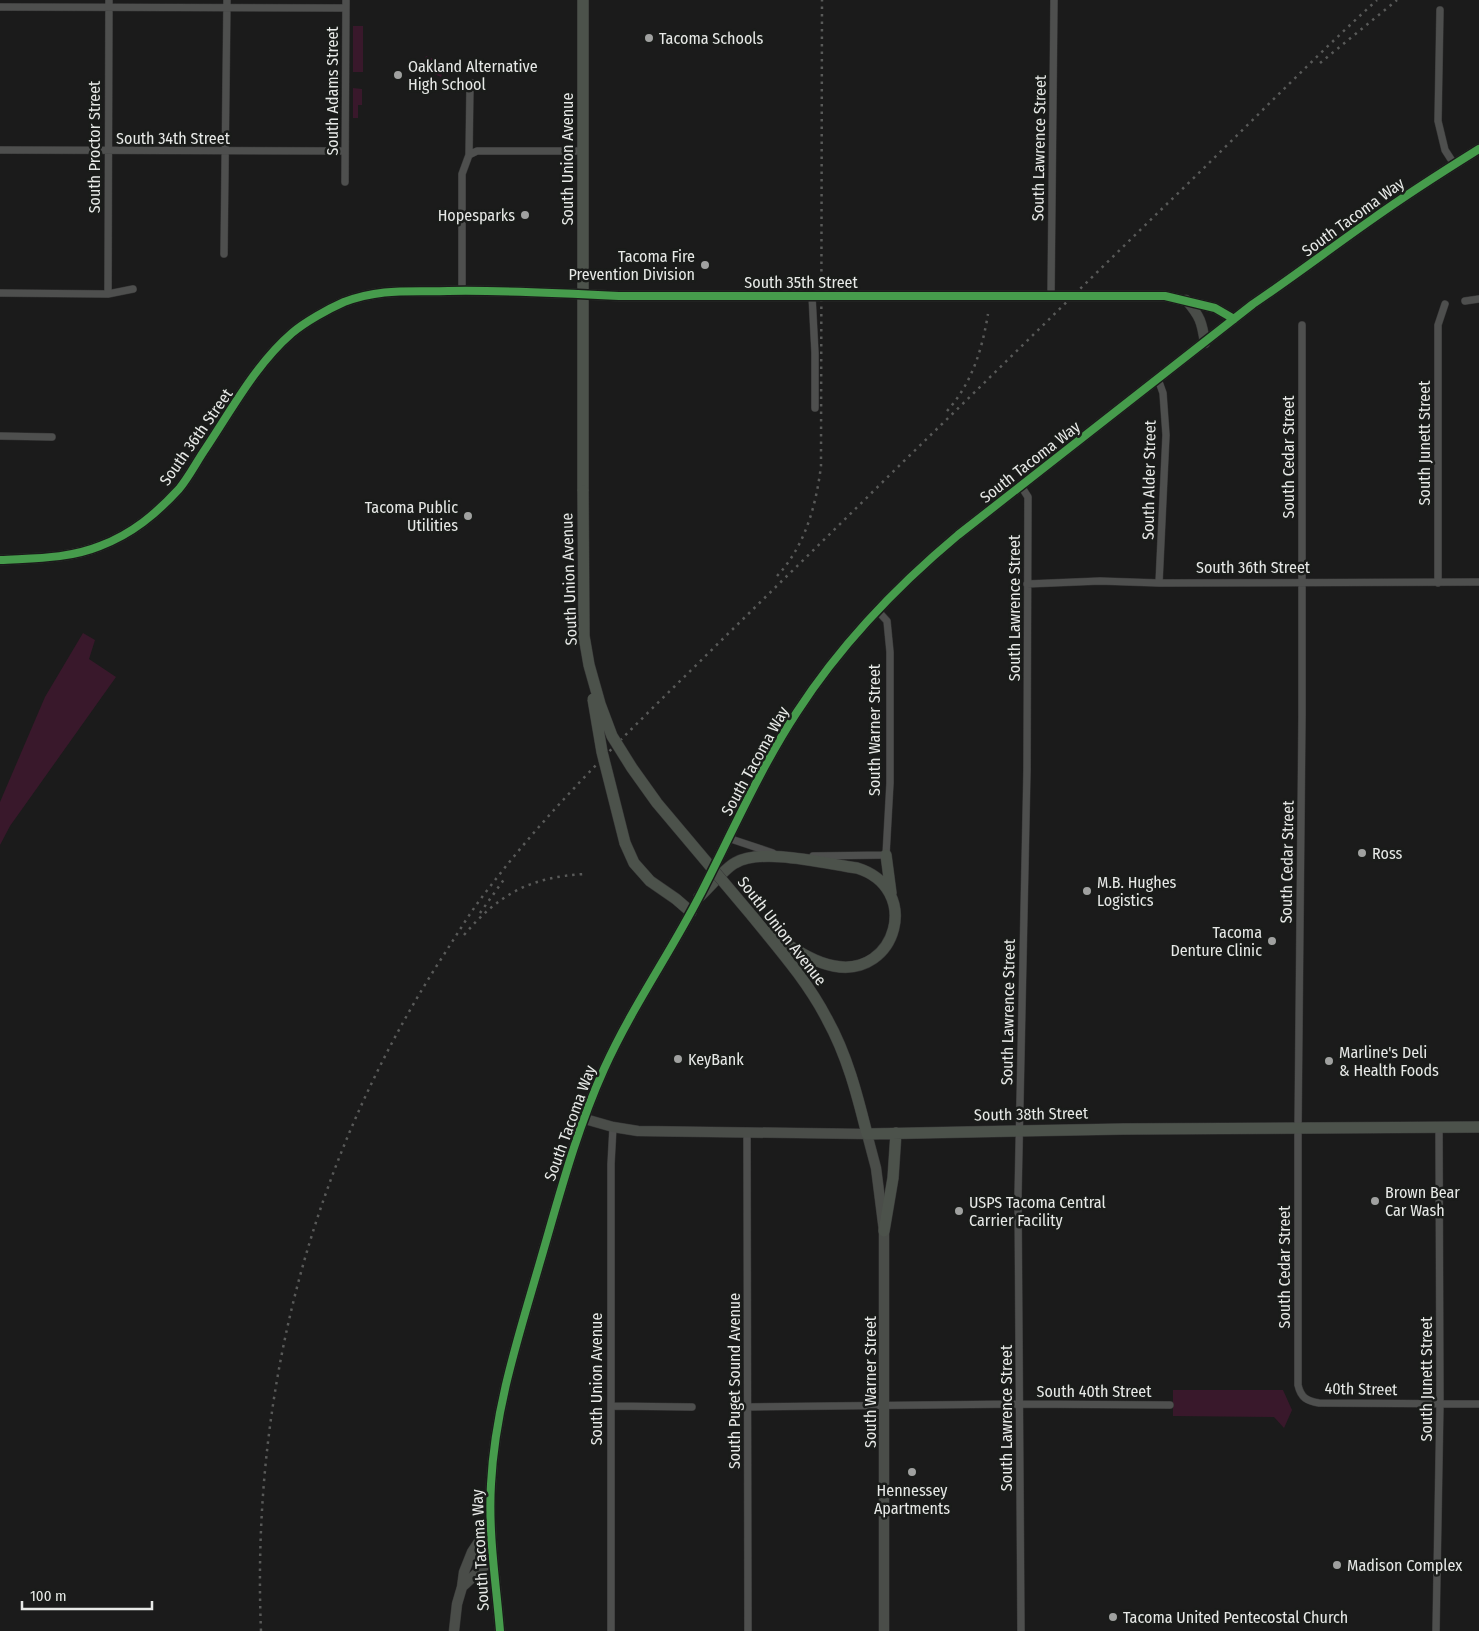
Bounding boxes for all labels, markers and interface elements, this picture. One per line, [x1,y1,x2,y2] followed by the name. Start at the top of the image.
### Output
[323,26,342,156] street label: South Adams Street
[659,29,764,48] place label: Tacoma Schools
[643,32,655,44] marker: Tacoma Schools
[408,57,538,94] place label: Oakland Alternative High School
[392,69,404,81] marker: Oakland Alternative High School
[1028,74,1050,221] street label: South Lawrence Street
[85,80,104,213] street label: South Proctor Street
[558,93,577,225] street label: South Union Avenue
[116,129,231,148] street label: South 34th Street
[1298,173,1409,260] street label: South Tacoma Way
[438,206,515,225] place label: Hopesparks
[519,209,531,221] marker: Hopesparks
[569,247,695,284] place label: Tacoma Fire Prevention Division
[699,259,711,271] marker: Tacoma Fire Prevention Division
[744,273,858,292] street label: South 35th Street
[1415,380,1434,505] street label: South Junett Street
[156,384,237,489] street label: South 36th Street
[1279,395,1298,518] street label: South Cedar Street
[976,417,1084,507] street label: South Tacoma Way
[1138,419,1160,540] street label: South Alder Street
[365,498,458,535] place label: Tacoma Public Utilities
[462,510,474,522] marker: Tacoma Public Utilities
[557,512,581,646] street label: South Union Avenue
[1005,534,1024,681] street label: South Lawrence Street
[1196,558,1311,577] street label: South 36th Street
[865,663,884,796] street label: South Warner Street
[717,702,793,819] street label: South Tacoma Way
[1276,800,1298,924] street label: South Cedar Street
[1372,844,1403,863] place label: Ross
[1356,847,1368,859] marker: Ross
[734,873,830,989] street label: South Union Avenue
[1097,873,1177,910] place label: M.B. Hughes Logistics
[1081,885,1093,897] marker: M.B. Hughes Logistics
[1170,923,1262,960] place label: Tacoma Denture Clinic
[1266,935,1278,947] marker: Tacoma Denture Clinic
[997,938,1019,1085] street label: South Lawrence Street
[1339,1043,1439,1080] place label: Marline's Deli & Health Foods
[688,1050,744,1069] place label: KeyBank
[672,1053,684,1065] marker: KeyBank
[1323,1055,1335,1067] marker: Marline's Deli & Health Foods
[540,1062,600,1183] street label: South Tacoma Way
[974,1103,1089,1124] street label: South 38th Street
[1385,1183,1460,1220] place label: Brown Bear Car Wash
[969,1193,1106,1230] place label: USPS Tacoma Central Carrier Facility
[1369,1195,1381,1207] marker: Brown Bear Car Wash
[953,1205,965,1217] marker: USPS Tacoma Central Carrier Facility
[1275,1205,1294,1328] street label: South Cedar Street
[725,1293,744,1469] street label: South Puget Sound Avenue
[587,1313,606,1445] street label: South Union Avenue
[861,1315,880,1448] street label: South Warner Street
[1417,1316,1436,1441] street label: South Junett Street
[997,1344,1016,1491] street label: South Lawrence Street
[1324,1379,1398,1399] street label: 40th Street
[1037,1382,1152,1401] street label: South 40th Street
[906,1466,918,1478] marker: Hennessey Apartments
[874,1481,950,1518] place label: Hennessey Apartments
[467,1488,493,1611] street label: South Tacoma Way
[1347,1556,1462,1575] place label: Madison Complex
[1331,1559,1343,1571] marker: Madison Complex
[22,1578,152,1610] scale bar
[30,1587,67,1605] text: 100 m
[1123,1608,1348,1627] place label: Tacoma United Pentecostal Church
[1107,1611,1119,1623] marker: Tacoma United Pentecostal Church

